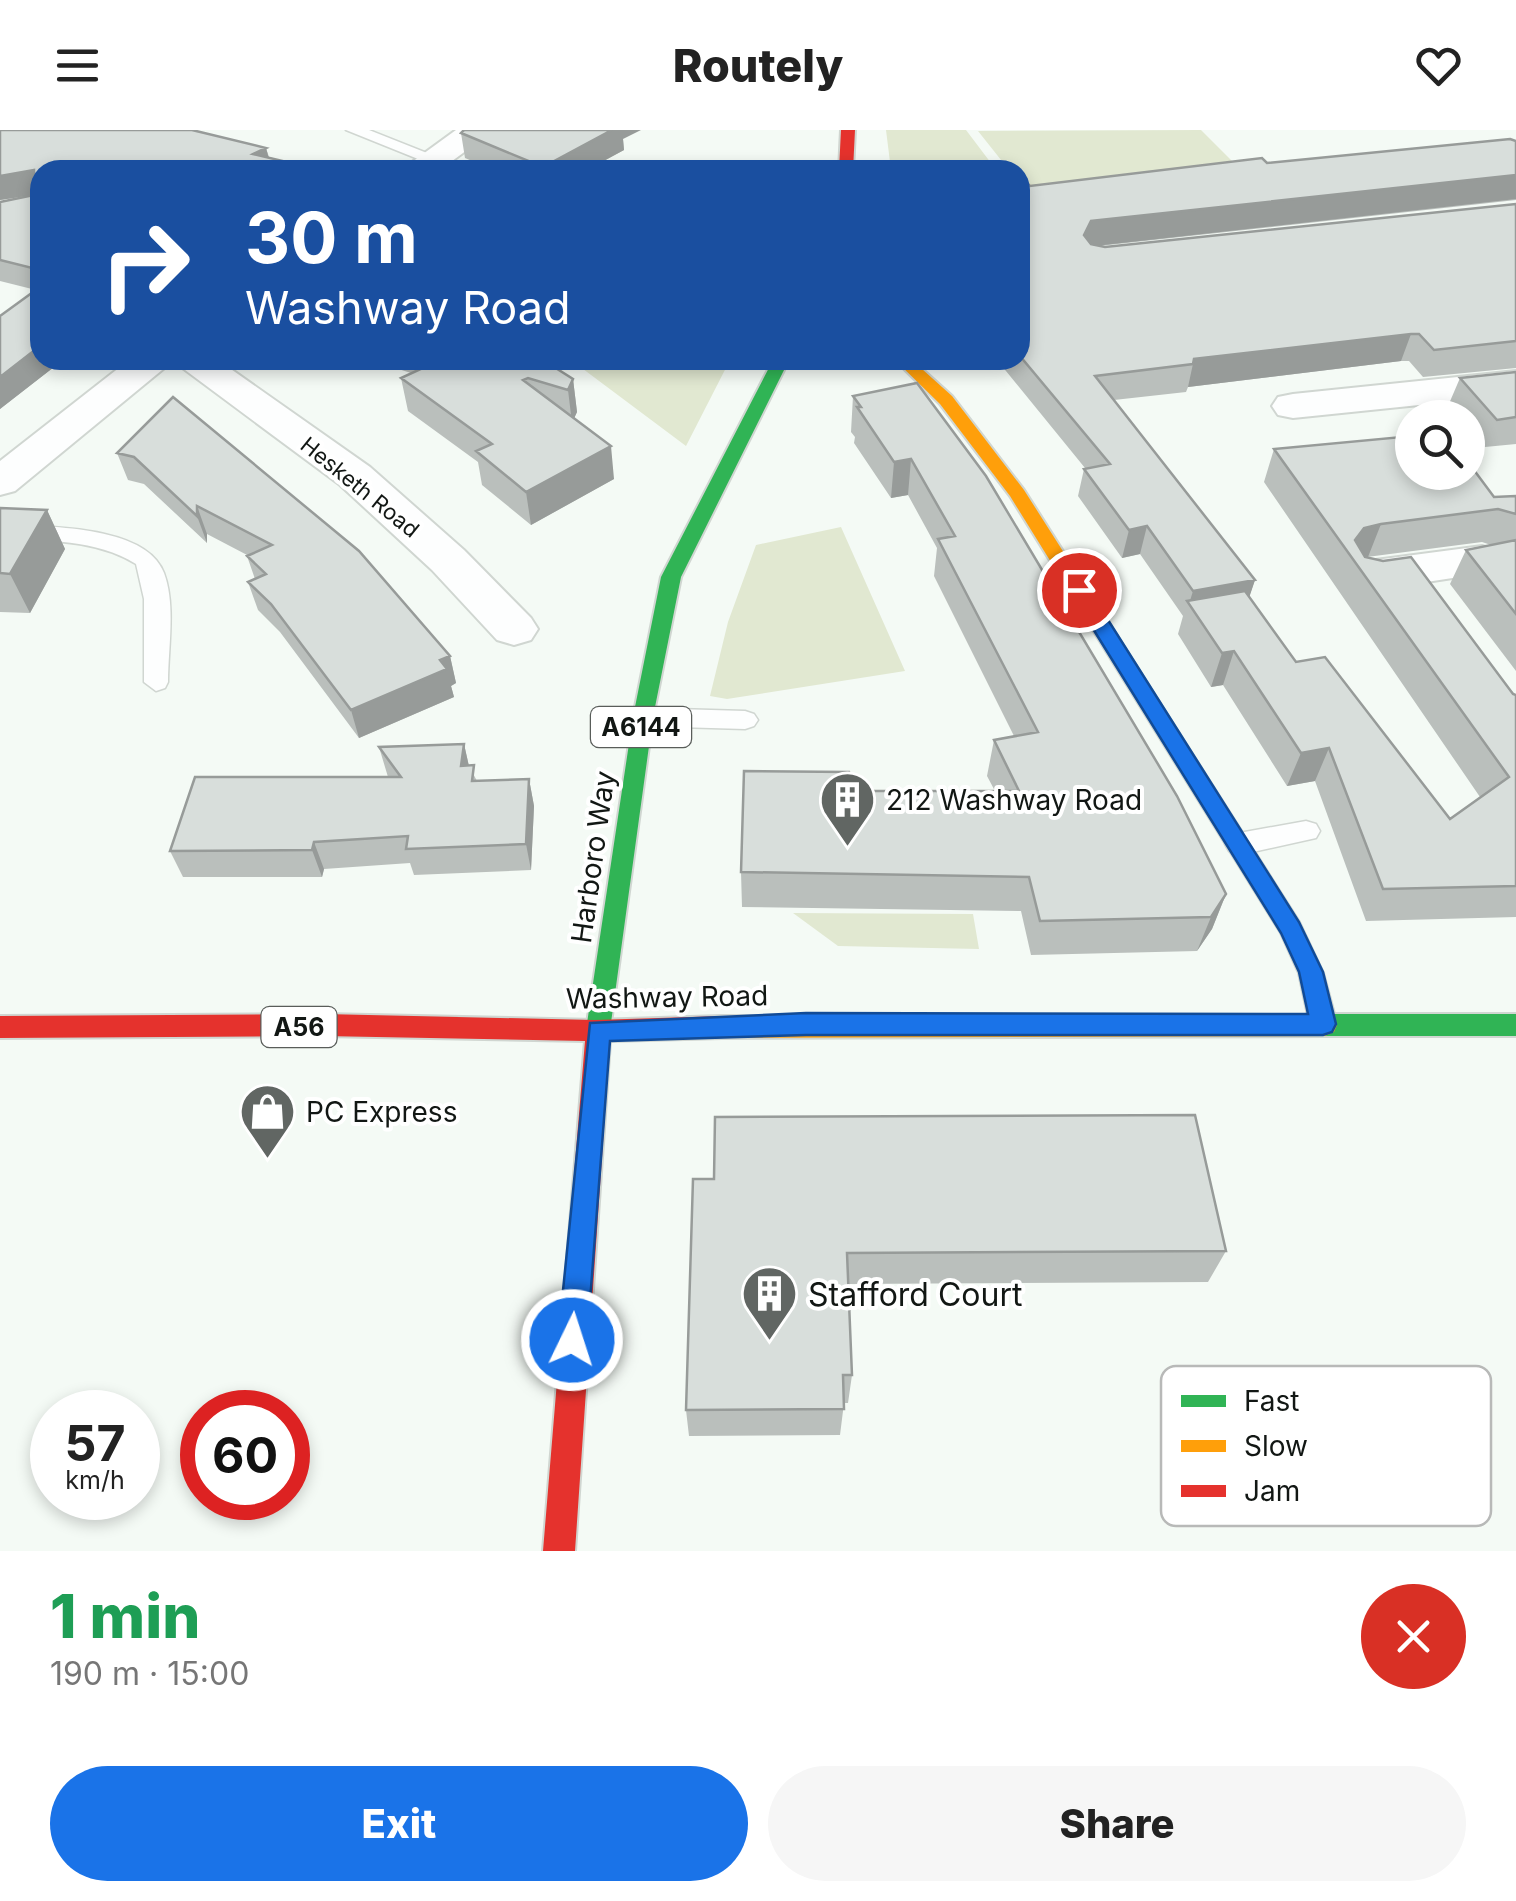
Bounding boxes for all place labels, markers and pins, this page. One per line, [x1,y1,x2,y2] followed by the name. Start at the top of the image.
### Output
[1037,548,1122,633] pin
[817,770,877,849] building icon: 212 Washway Road
[886,783,1142,817] place label: 212 Washway Road
[237,1082,297,1161] shop icon: PC Express
[306,1095,457,1129] place label: PC Express
[739,1264,799,1343] building icon: Stafford Court
[808,1275,1022,1314] place label: Stafford Court

